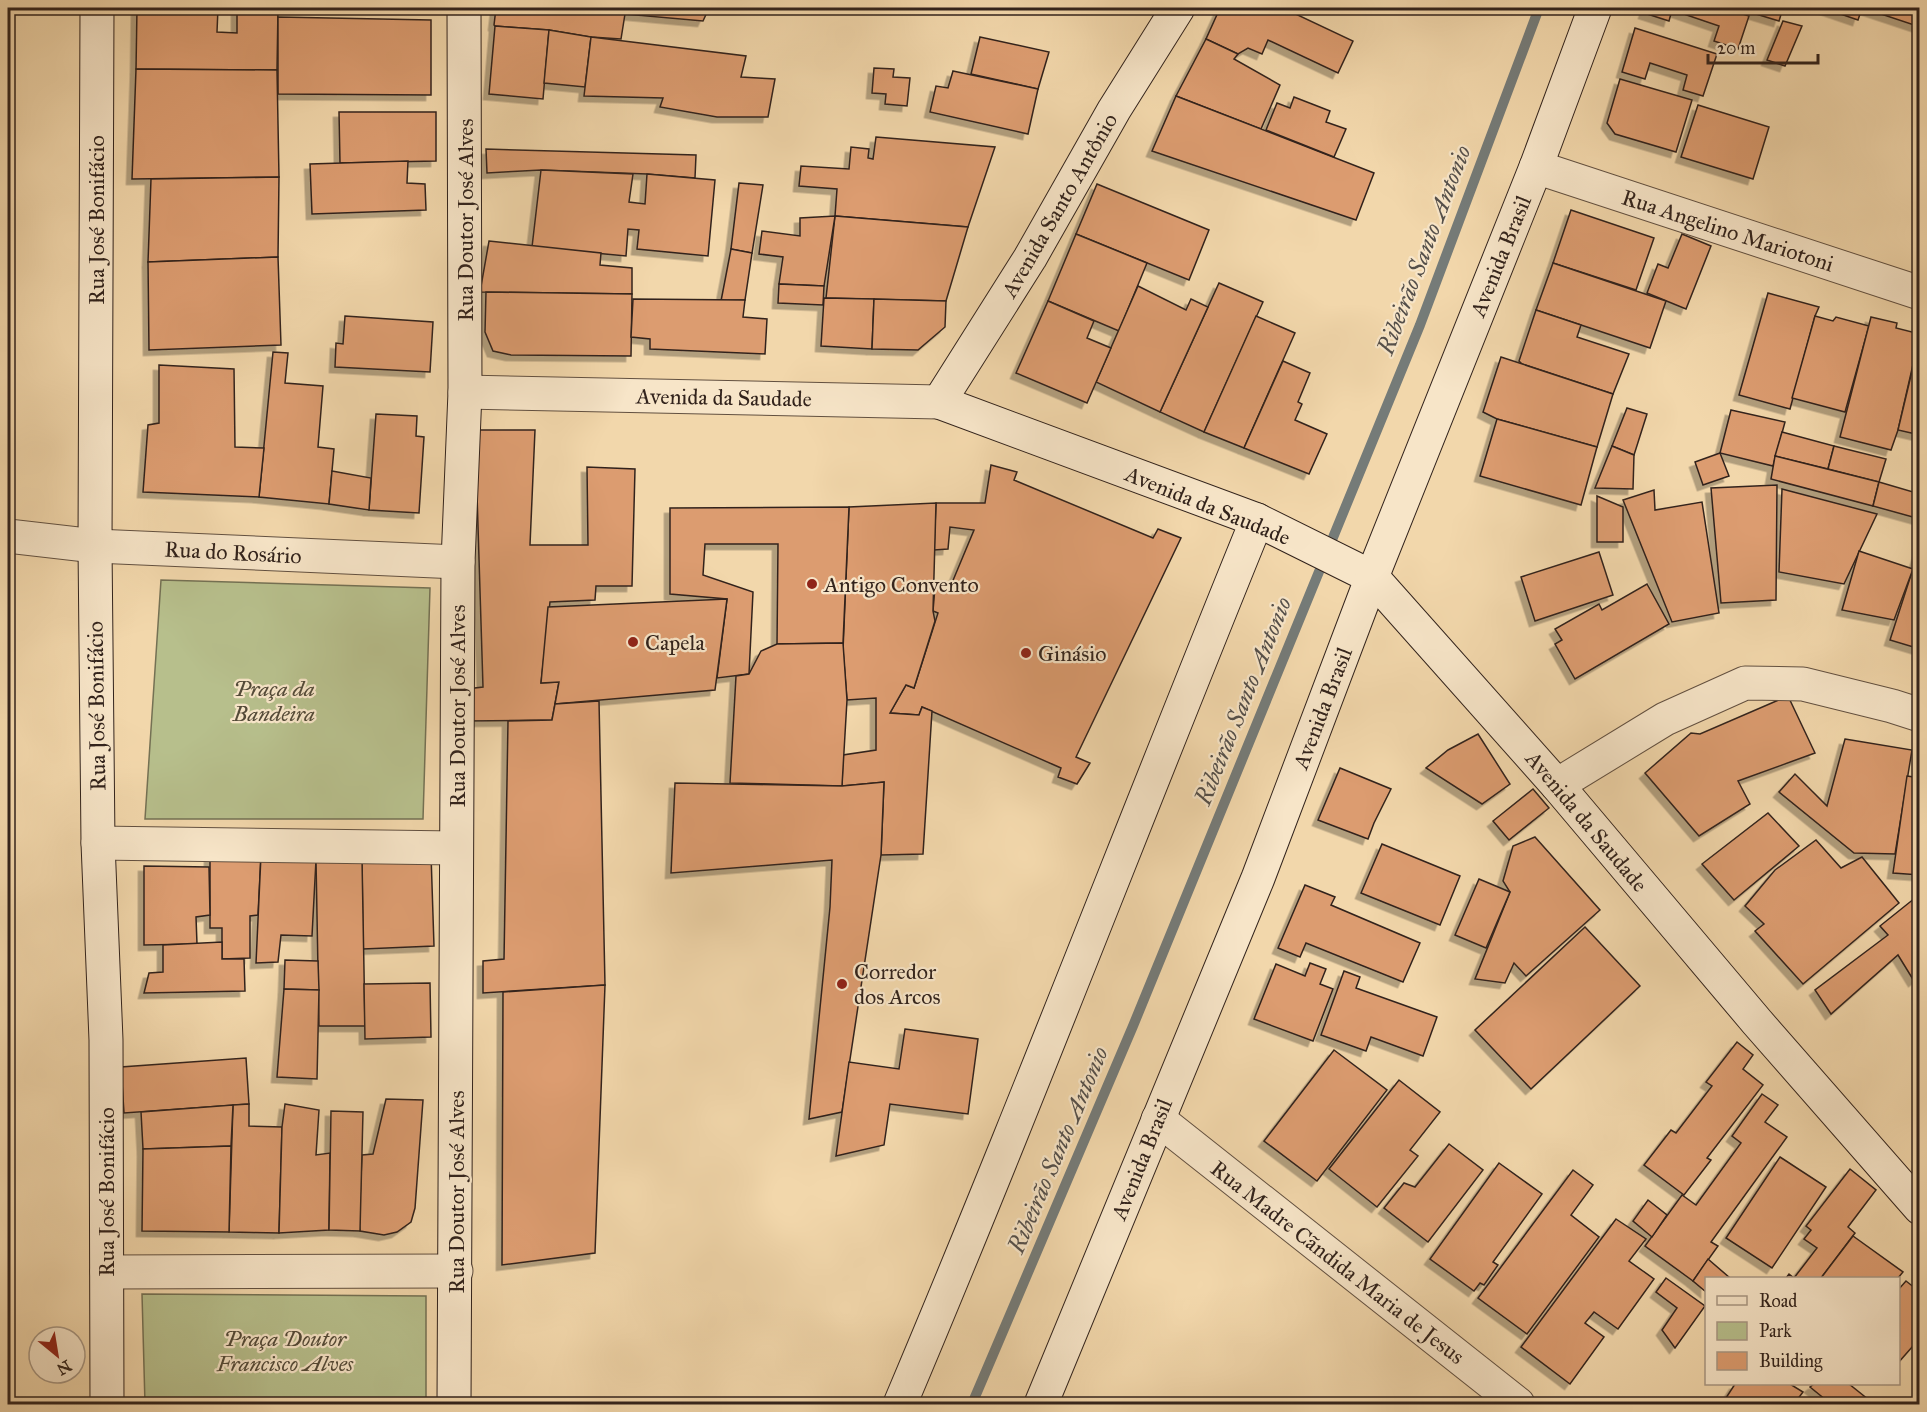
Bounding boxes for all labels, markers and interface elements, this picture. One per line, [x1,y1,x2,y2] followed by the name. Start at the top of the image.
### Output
[1708,27,1818,65] scale bar
[1717,37,1755,59] text: 20 m
[995,108,1123,303] street label: Avenida Santo Antônio
[452,119,479,321] street label: Rua Doutor José Alves
[83,135,110,305] street label: Rua José Bonifácio
[1370,141,1478,360] water label: Ribeirão Santo Antonio
[1618,183,1837,278] street label: Rua Angelino Mariotoni
[1464,192,1537,322] street label: Avenida Brasil
[635,382,812,413] street label: Avenida da Saudade
[1120,460,1294,551] street label: Avenida da Saudade
[164,535,302,570] street label: Rua do Rosário
[823,571,979,598] place label: Antigo Convento
[805,577,819,591] marker: Antigo Convento
[1187,593,1298,810] water label: Ribeirão Santo Antonio
[444,605,471,807] street label: Rua Doutor José Alves
[82,621,111,791] street label: Rua José Bonifácio
[645,629,705,656] place label: Capela
[626,635,640,649] marker: Capela
[1038,640,1107,667] place label: Ginásio
[1287,643,1358,774] street label: Avenida Brasil
[1019,646,1033,660] marker: Ginásio
[232,675,315,727] park label: Praça da Bandeira
[1519,745,1653,897] street label: Avenida da Saudade
[854,958,941,1010] place label: Corredor dos Arcos
[835,977,849,991] marker: Corredor dos Arcos
[1001,1042,1115,1259] water label: Ribeirão Santo Antonio
[443,1091,470,1293] street label: Rua Doutor José Alves
[1105,1095,1178,1225] street label: Avenida Brasil
[93,1107,120,1277] street label: Rua José Bonifácio
[1205,1155,1470,1370] street label: Rua Madre Cãndida Maria de Jesus
[1705,1277,1900,1385] legend
[1759,1290,1797,1312] text: Road
[1759,1320,1792,1342] text: Park
[27,1325,87,1385] north arrow
[216,1325,354,1377] park label: Praça Doutor Francisco Alves
[1759,1350,1823,1373] text: Building
[53,1356,75,1379] text: N

